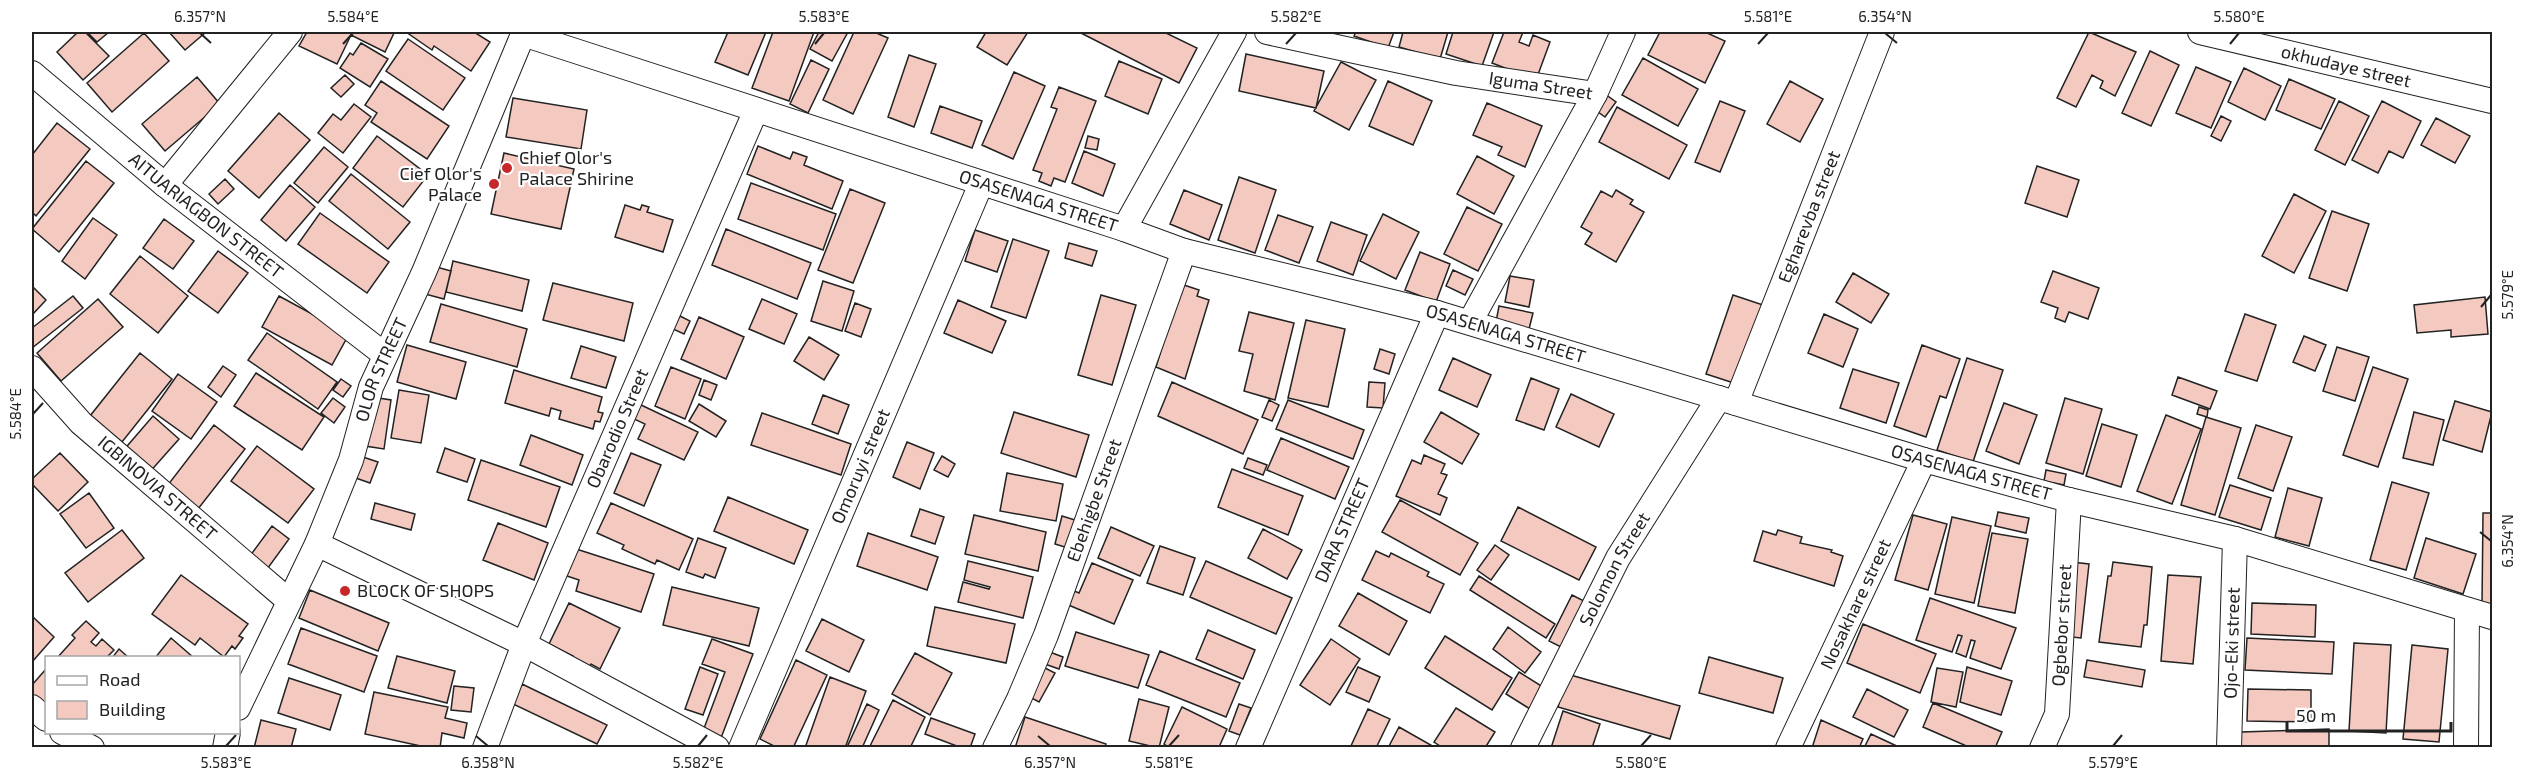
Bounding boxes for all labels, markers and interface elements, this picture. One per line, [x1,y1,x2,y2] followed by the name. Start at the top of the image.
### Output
[174,7,226,25] text: 6.357°N
[327,7,379,25] text: 5.584°E
[799,7,849,25] text: 5.583°E
[1271,7,1321,25] text: 5.582°E
[1744,7,1792,25] text: 5.581°E
[1858,7,1912,25] text: 6.354°N
[2213,7,2265,25] text: 5.580°E
[2279,40,2413,92] street label: okhudaye street
[1487,66,1594,104] street label: Iguma Street
[519,146,634,189] place label: Chief Olor's Palace Shirine
[1772,147,1844,286] street label: Egharevba street
[125,148,288,283] street label: AITUARIAGBON STREET
[500,161,514,175] marker: Chief Olor's Palace Shirine
[399,162,482,205] place label: Cief Olor's Palace
[957,164,1122,237] street label: OSASENAGA STREET
[487,177,501,191] marker: Cief Olor's Palace
[2498,270,2516,320] text: 5.579°E
[1424,299,1589,367] street label: OSASENAGA STREET
[350,313,412,424] street label: OLOR STREET
[581,365,652,491] street label: Obarodio Street
[6,388,24,440] text: 5.584°E
[826,405,894,527] street label: Omoruyi street
[94,431,222,545] street label: IGBINOVIA STREET
[1061,436,1126,565] street label: Ebehigbe Street
[1889,439,2055,505] street label: OSASENAGA STREET
[1309,474,1374,586] street label: DARA STREET
[1574,508,1654,629] street label: Solomon Street
[2498,514,2516,568] text: 6.354°N
[1815,535,1895,672] street label: Nosakhare street
[2047,563,2075,687] street label: Ogbebor street
[357,579,494,601] place label: BLOCK OF SHOPS
[338,584,352,598] marker: BLOCK OF SHOPS
[2218,587,2244,699] street label: Ojo-Eki street
[45,656,240,734] legend
[99,668,140,690] text: Road
[2287,695,2450,733] scale bar
[99,698,166,720] text: Building
[2296,704,2336,726] text: 50 m
[201,753,251,771] text: 5.583°E
[461,753,515,771] text: 6.358°N
[673,753,723,771] text: 5.582°E
[1024,753,1076,771] text: 6.357°N
[1145,753,1193,771] text: 5.581°E
[1615,753,1667,771] text: 5.580°E
[2088,753,2138,771] text: 5.579°E

